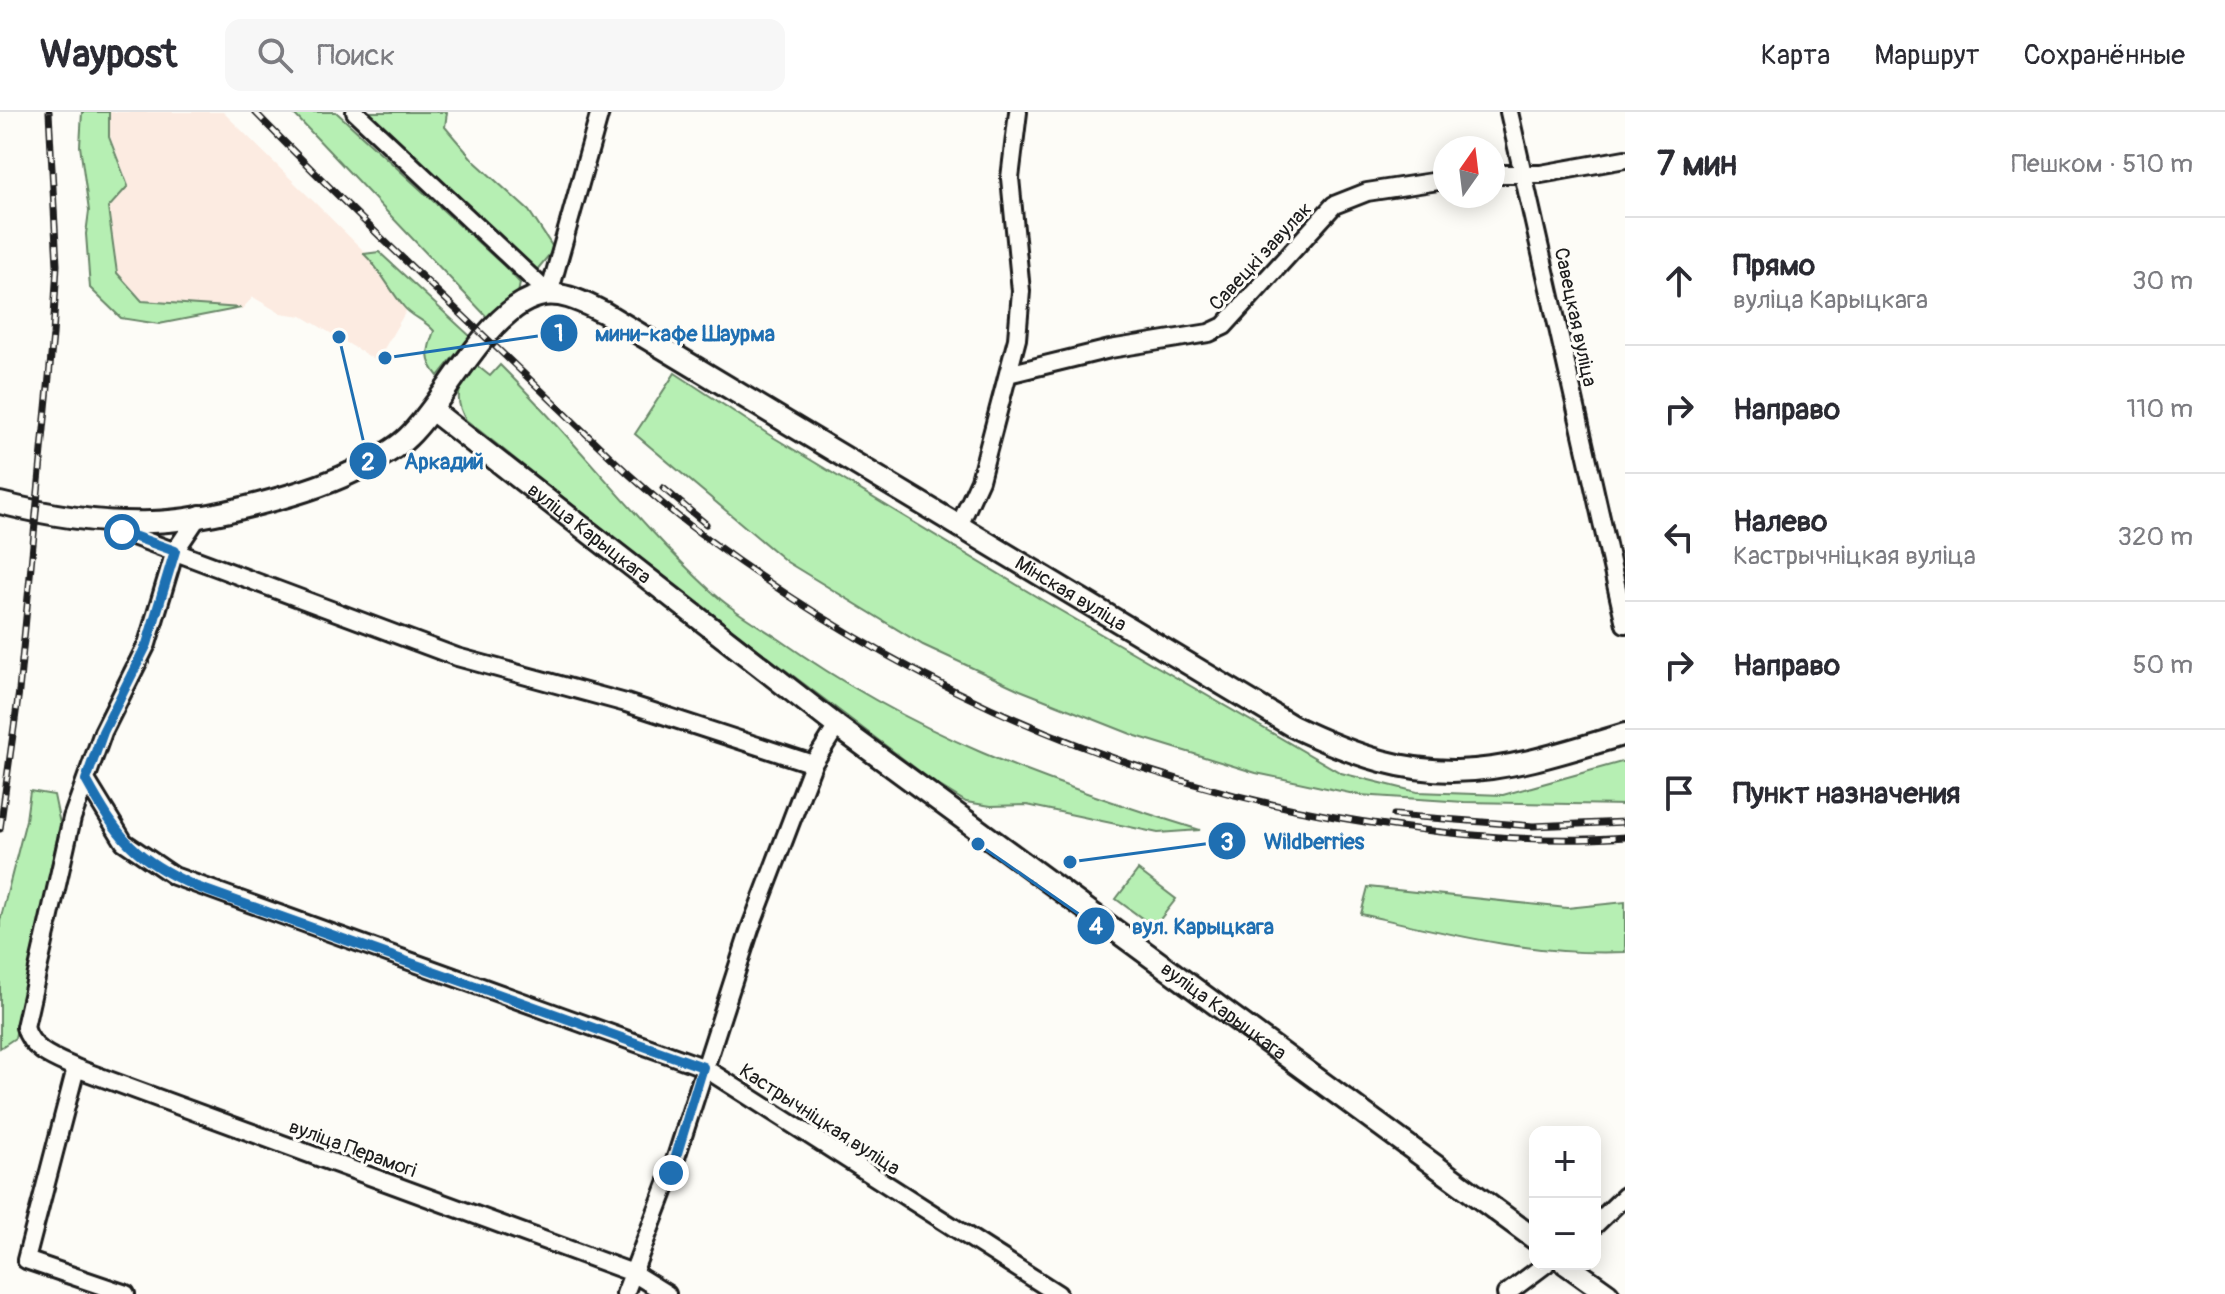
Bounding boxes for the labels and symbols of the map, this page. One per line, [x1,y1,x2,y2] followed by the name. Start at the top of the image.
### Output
[1433,136,1505,208] north arrow
[1204,197,1317,316] street label: Савецкі завулак
[1549,245,1602,389] street label: Савецкая вуліца
[539,310,791,356] callout: мини-кафе Шаурма
[554,319,564,348] text: 1
[595,320,775,348] text: мини-кафе Шаурма
[348,438,499,484] callout: Аркадий
[361,448,375,477] text: 2
[404,448,484,476] text: Аркадий
[522,477,656,589] street label: вуліца Карыцкага
[104,514,140,550] route start
[1011,551,1131,637] street label: Мінская вуліца
[1207,818,1380,864] callout: Wildberries
[1220,828,1234,857] text: 3
[1264,828,1364,856] text: Wildberries
[1076,903,1290,949] callout: вул. Карыцкага
[1089,912,1103,941] text: 4
[1132,913,1274,941] text: вул. Карыцкага
[1156,956,1292,1065] street label: вуліца Карыцкага
[735,1058,905,1181] street label: Кастрычніцкая вуліца
[286,1114,420,1183] street label: вуліца Перамогі
[653,1155,689,1191] route end

